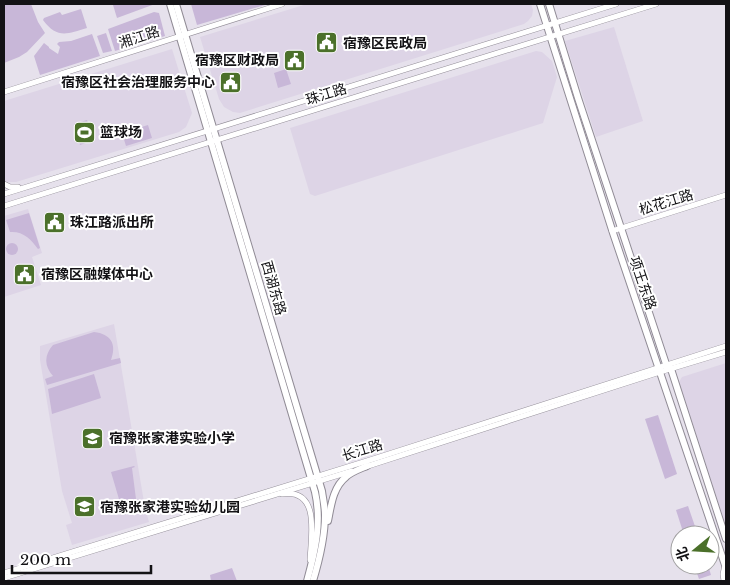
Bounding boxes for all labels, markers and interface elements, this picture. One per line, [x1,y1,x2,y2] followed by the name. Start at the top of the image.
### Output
[116,22,162,52] street label: 湘江路
[315,31,339,55] public building icon: 宿豫区民政局
[343,34,427,52] place label: 宿豫区民政局
[283,48,307,72] public building icon: 宿豫区财政局
[195,51,279,69] place label: 宿豫区财政局
[219,70,243,94] public building icon: 宿豫区社会治理服务中心
[61,73,215,91] place label: 宿豫区社会治理服务中心
[303,79,349,109] street label: 珠江路
[72,120,96,144] sports icon: 篮球场
[100,123,142,141] place label: 篮球场
[637,185,695,219] street label: 松花江路
[42,210,66,234] public building icon: 珠江路派出所
[70,213,154,231] place label: 珠江路派出所
[625,254,661,312] street label: 项王东路
[258,259,290,317] street label: 西湖东路
[13,262,37,286] public building icon: 宿豫区融媒体中心
[41,265,153,283] place label: 宿豫区融媒体中心
[81,426,105,450] school or university icon: 宿豫张家港实验小学
[109,429,235,447] place label: 宿豫张家港实验小学
[339,435,385,465] street label: 长江路
[72,495,96,519] school or university icon: 宿豫张家港实验幼儿园
[100,498,240,516] place label: 宿豫张家港实验幼儿园
[670,525,720,575] north arrow
[12,542,151,574] scale bar
[672,545,693,563] text: 北
[20,550,71,569] text: 200 m

